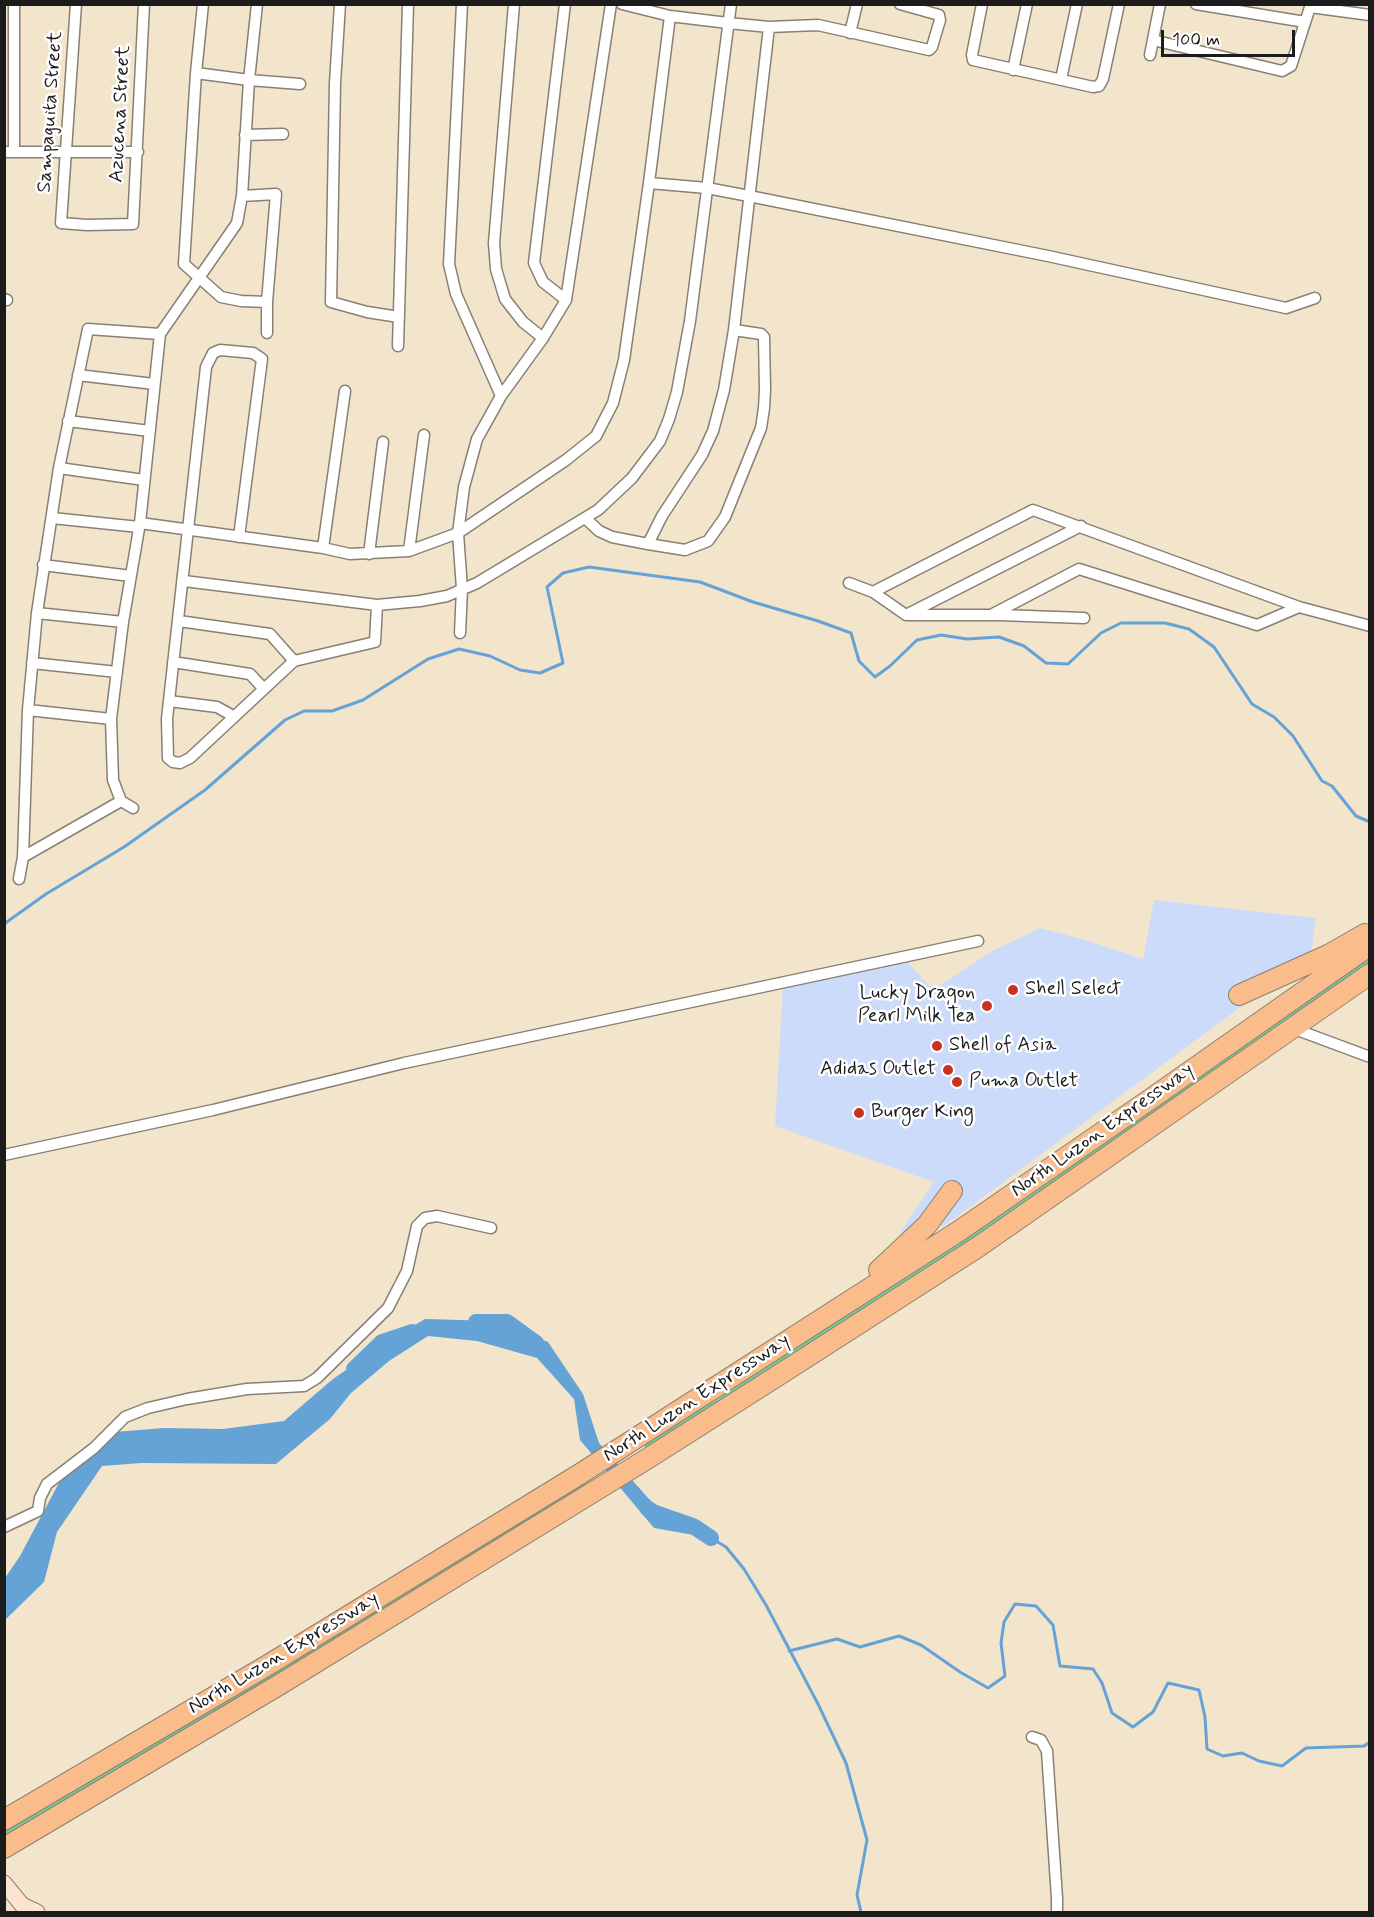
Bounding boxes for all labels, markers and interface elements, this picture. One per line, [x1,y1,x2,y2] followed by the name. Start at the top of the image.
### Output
[1164,18,1298,56] scale bar
[1172,28,1220,52] text: 100 m
[33,31,69,193] street label: Sampaguita Street
[105,45,137,183] street label: Azucena Street
[1025,978,1121,1002] place label: Shell Select
[858,982,975,1029] place label: Lucky Dragon Pearl Milk Tea
[1006,983,1020,997] marker: Shell Select
[980,999,994,1013] marker: Lucky Dragon Pearl Milk Tea
[949,1034,1056,1058] place label: Shell of Asia
[930,1039,944,1053] marker: Shell of Asia
[820,1058,936,1082] place label: Adidas Outlet
[1007,1059,1199,1203] street label: North Luzon Expressway
[941,1063,955,1077] marker: Adidas Outlet
[969,1070,1078,1094] place label: Puma Outlet
[950,1075,964,1089] marker: Puma Outlet
[871,1101,974,1125] place label: Burger King
[852,1106,866,1120] marker: Burger King
[599,1330,795,1468] street label: North Luzon Expressway
[184,1588,384,1720] street label: North Luzon Expressway

